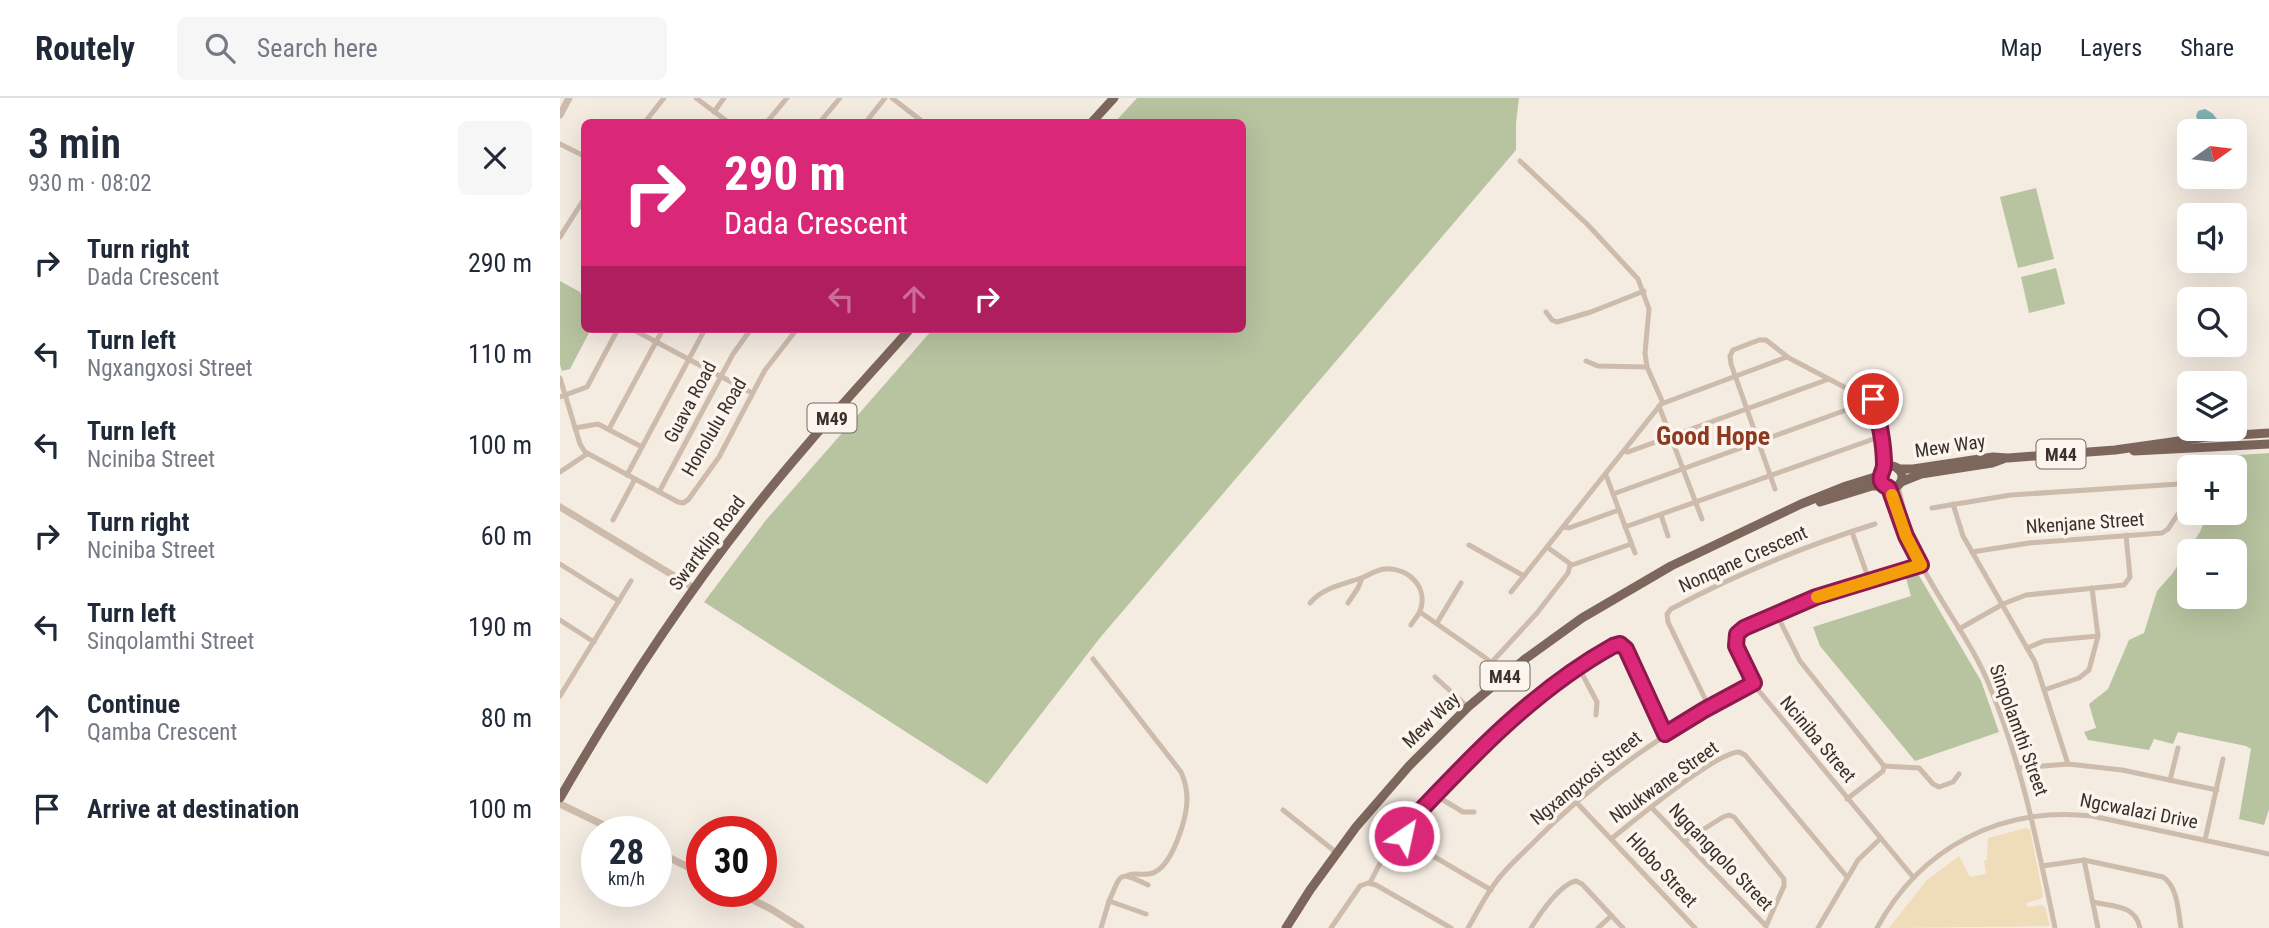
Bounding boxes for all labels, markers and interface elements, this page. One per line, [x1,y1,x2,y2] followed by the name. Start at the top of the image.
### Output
[177,17,667,80] search box
[35,29,135,68] text: Routely
[201,29,239,67] icon: search
[257,33,378,63] text: Search here
[2001,34,2042,62] text: Map
[2080,34,2142,62] text: Layers
[2180,34,2234,62] text: Share
[28,119,121,168] text: 3 min
[2177,119,2247,189] north arrow
[2177,119,2247,609] map controls
[458,121,532,195] button: close
[724,145,846,202] text: 290 m
[609,147,700,238] icon: right
[28,170,152,197] text: 930 m · 08:02
[2177,203,2247,273] button: sound
[724,204,908,242] text: Dada Crescent
[87,234,189,264] text: Turn right
[28,244,66,282] icon: right
[468,248,532,278] text: 290 m
[87,264,219,291] text: Dada Crescent
[822,280,860,318] icon: left
[895,280,933,318] icon: ahead
[968,280,1006,318] icon: right
[2177,287,2247,357] button: search
[87,325,176,355] text: Turn left
[28,335,66,373] icon: left
[468,339,532,369] text: 110 m
[87,355,253,382] text: Ngxangxosi Street
[659,357,721,447] street label: Guava Road
[1843,369,1903,429] pin
[2177,371,2247,441] button: layers
[677,374,751,480] street label: Honolulu Road
[1854,380,1892,418] icon: arrive
[807,404,856,432] road number: M49
[87,416,176,446] text: Turn left
[1656,421,1770,451] district label: Good Hope
[28,426,66,464] icon: left
[468,430,532,460] text: 100 m
[1913,430,1987,462] street label: Mew Way
[2036,440,2086,468] road number: M44
[87,446,215,473] text: Nciniba Street
[2177,455,2247,525] button: +
[664,491,750,595] street label: Swartklip Road
[87,507,189,537] text: Turn right
[2025,507,2145,539] street label: Nkenjane Street
[28,517,66,555] icon: right
[1675,520,1811,598] street label: Nonqane Crescent
[481,521,532,551] text: 60 m
[87,537,215,564] text: Nciniba Street
[2177,539,2247,609] button: −
[87,598,176,628] text: Turn left
[28,608,66,646] icon: left
[468,612,532,642] text: 190 m
[87,628,254,655] text: Sinqolamthi Street
[1985,661,2053,799] street label: Sinqolamthi Street
[1480,662,1530,690] road number: M44
[1397,687,1465,753] street label: Mew Way
[87,689,180,719] text: Continue
[1775,691,1861,787] street label: Nciniba Street
[28,699,66,737] icon: ahead
[481,703,532,733] text: 80 m
[87,719,237,746] text: Qamba Crescent
[1526,726,1646,830] street label: Ngxangxosi Street
[1605,736,1723,828] street label: Nbukwane Street
[2078,788,2200,834] street label: Ngcwalazi Drive
[28,790,66,828] icon: arrive
[87,794,299,824] text: Arrive at destination
[468,794,532,824] text: 100 m
[1367,799,1441,873] position arrow
[1664,799,1778,915] street label: Ngqangqolo Street
[686,816,777,907] speed limit sign: 30
[1622,828,1702,912] street label: Hlobo Street
[609,832,644,873] text: 28
[608,868,645,889] text: km/h

